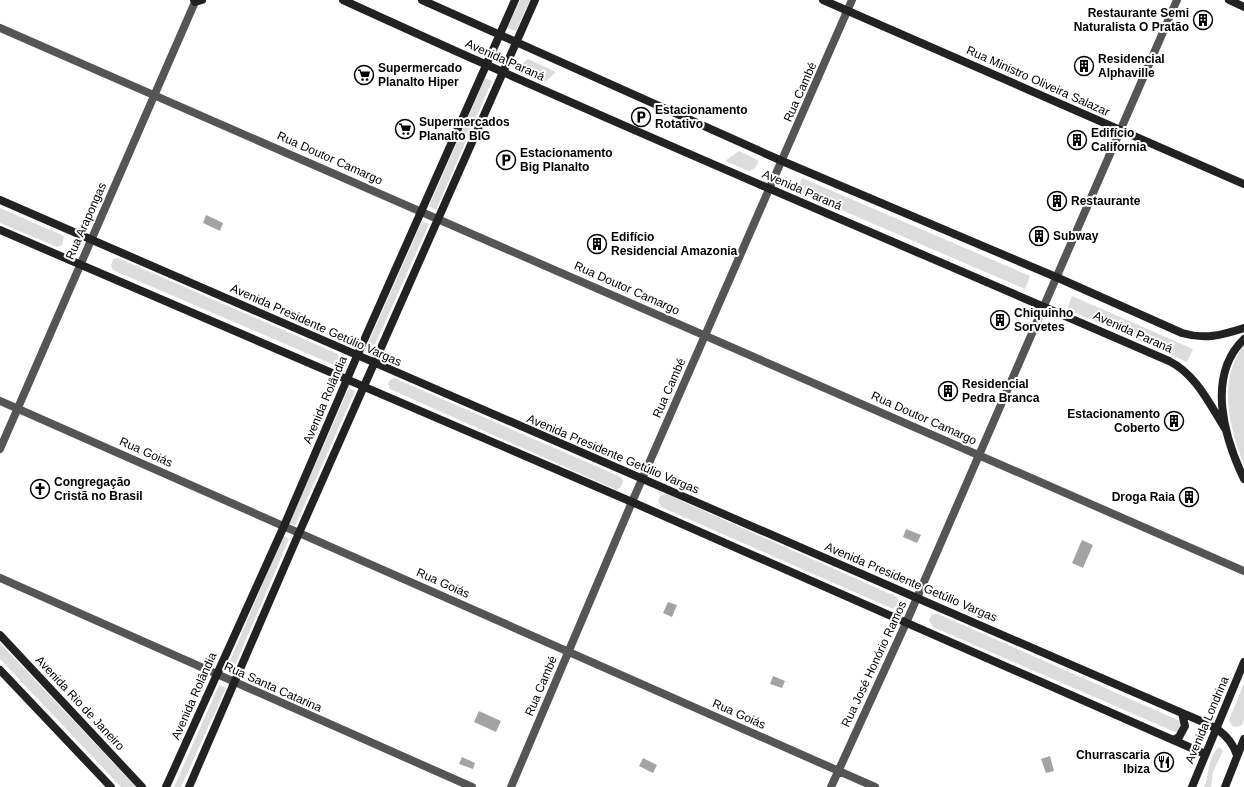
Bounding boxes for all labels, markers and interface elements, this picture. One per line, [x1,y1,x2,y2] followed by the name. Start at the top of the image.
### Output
[1074,6,1189,34] place label: Restaurante Semi Naturalista O Pratão
[1192,9,1214,31] building icon: Restaurante Semi Naturalista O Pratão
[463,36,547,84] street label: Avenida Paraná
[964,43,1112,119] street label: Rua Ministro Oliveira Salazar
[1098,52,1165,80] place label: Residencial Alphaville
[1073,55,1095,77] building icon: Residencial Alphaville
[781,60,820,124] street label: Rua Cambé
[378,61,462,89] place label: Supermercado Planalto Hiper
[353,64,375,86] supermarket icon: Supermercado Planalto Hiper
[655,103,748,131] place label: Estacionamento Rotativo
[630,106,652,128] parking icon: Estacionamento Rotativo
[419,115,510,143] place label: Supermercados Planalto BIG
[394,118,416,140] supermarket icon: Supermercados Planalto BIG
[1091,126,1147,154] place label: Edifício California
[275,128,385,188] street label: Rua Doutor Camargo
[1066,129,1088,151] building icon: Edifício California
[520,146,613,174] place label: Estacionamento Big Planalto
[495,149,517,171] parking icon: Estacionamento Big Planalto
[760,167,844,213] street label: Avenida Paraná
[63,180,109,262] street label: Rua Arapongas
[1046,190,1068,212] building icon: Restaurante
[1071,194,1141,208] place label: Restaurante
[1028,225,1050,247] building icon: Subway
[1053,229,1099,243] place label: Subway
[611,230,738,258] place label: Edifício Residencial Amazonia
[586,233,608,255] building icon: Edifício Residencial Amazonia
[572,258,682,318] street label: Rua Doutor Camargo
[228,281,404,369] street label: Avenida Presidente Getúlio Vargas
[1014,306,1073,334] place label: Chiquinho Sorvetes
[1091,308,1175,356] street label: Avenida Paraná
[989,309,1011,331] building icon: Chiquinho Sorvetes
[300,354,350,446] street label: Avenida Rolândia
[650,356,689,420] street label: Rua Cambé
[962,377,1040,405] place label: Residencial Pedra Branca
[937,380,959,402] building icon: Residencial Pedra Branca
[869,388,979,448] street label: Rua Doutor Camargo
[1067,407,1160,435] place label: Estacionamento Coberto
[1163,410,1185,432] building icon: Estacionamento Coberto
[525,411,701,497] street label: Avenida Presidente Getúlio Vargas
[117,434,175,470] street label: Rua Goiás
[54,475,143,503] place label: Congregação Cristã no Brasil
[29,478,51,500] church icon: Congregação Cristã no Brasil
[1178,486,1200,508] building icon: Droga Raia
[1112,490,1175,504] place label: Droga Raia
[823,539,999,625] street label: Avenida Presidente Getúlio Vargas
[414,565,472,601] street label: Rua Goiás
[839,599,909,729] street label: Rua José Honório Ramos
[169,650,220,742] street label: Avenida Rolândia
[33,653,128,753] street label: Avenida Rio de Janeiro
[522,653,560,718] street label: Rua Cambé
[222,659,324,715] street label: Rua Santa Catarina
[1182,674,1232,766] street label: Avenida Londrina
[710,696,768,732] street label: Rua Goiás
[1076,748,1150,776] place label: Churrascaria Ibiza
[1153,751,1175,773] restaurant icon: Churrascaria Ibiza

